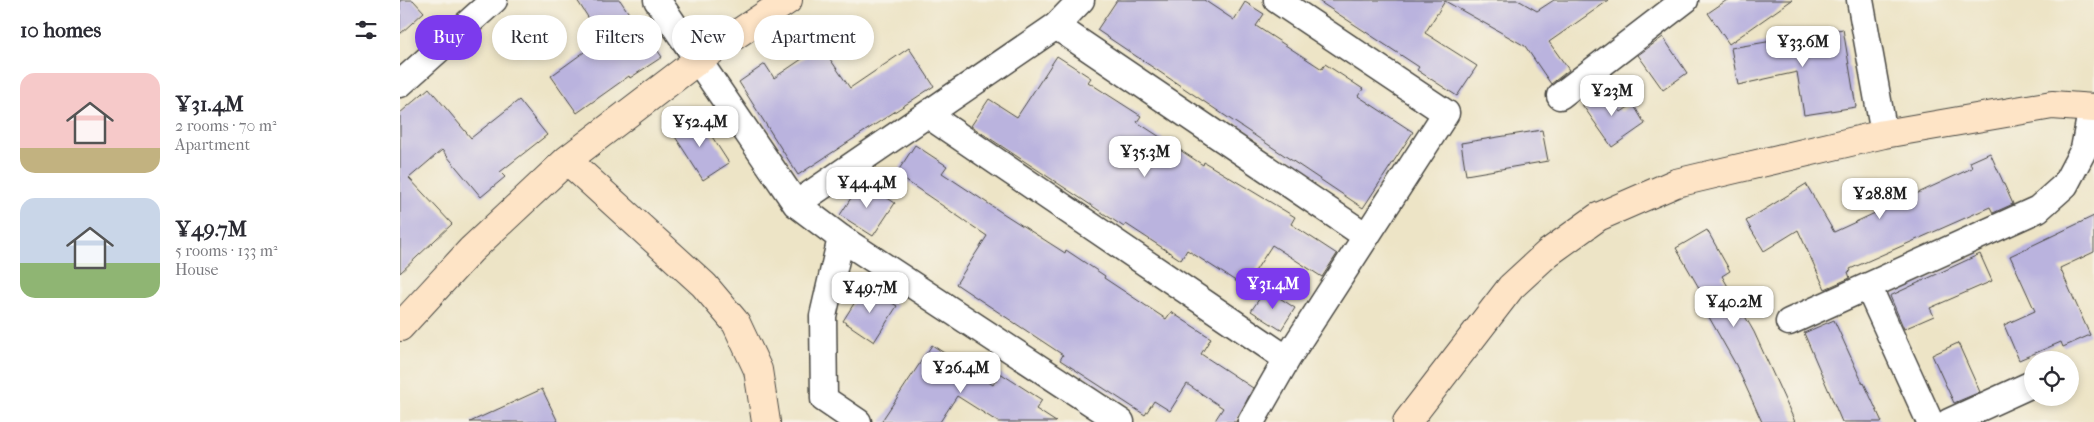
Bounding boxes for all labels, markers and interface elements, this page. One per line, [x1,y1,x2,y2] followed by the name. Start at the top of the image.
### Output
[415,15,482,60] chip: Buy
[492,15,567,60] chip: Rent
[577,15,662,60] chip: Filters
[672,15,744,60] chip: New
[754,15,874,60] chip: Apartment
[352,16,380,44] icon: filters
[20,18,101,42] text: 10 homes
[1762,26,1844,68] pin: ¥33.6M
[1777,32,1829,51] text: ¥33.6M
[1582,74,1642,117] pin: ¥23M
[1591,81,1633,100] text: ¥23M
[175,92,244,116] text: ¥31.4M
[60,93,120,153] icon: home
[659,106,741,148] pin: ¥52.4M
[672,112,728,131] text: ¥52.4M
[175,116,277,135] text: 2 rooms · 70 m²
[175,135,250,154] text: Apartment
[1104,136,1186,178] pin: ¥35.3M
[1120,142,1170,161] text: ¥35.3M
[826,166,908,209] pin: ¥44.4M
[837,173,897,192] text: ¥44.4M
[1839,178,1921,220] pin: ¥28.8M
[1853,184,1907,203] text: ¥28.8M
[175,217,247,241] text: ¥49.7M
[60,218,120,278] icon: home
[175,241,278,260] text: 5 rooms · 133 m²
[175,260,218,279] text: House
[1232,268,1314,310] pin: ¥31.4M
[829,272,911,314] pin: ¥49.7M
[1247,274,1299,293] text: ¥31.4M
[843,278,897,297] text: ¥49.7M
[1693,286,1775,328] pin: ¥40.2M
[1706,292,1762,311] text: ¥40.2M
[2024,351,2079,406] map controls
[2024,351,2079,406] button: locate
[920,352,1002,394] pin: ¥26.4M
[933,358,989,377] text: ¥26.4M

